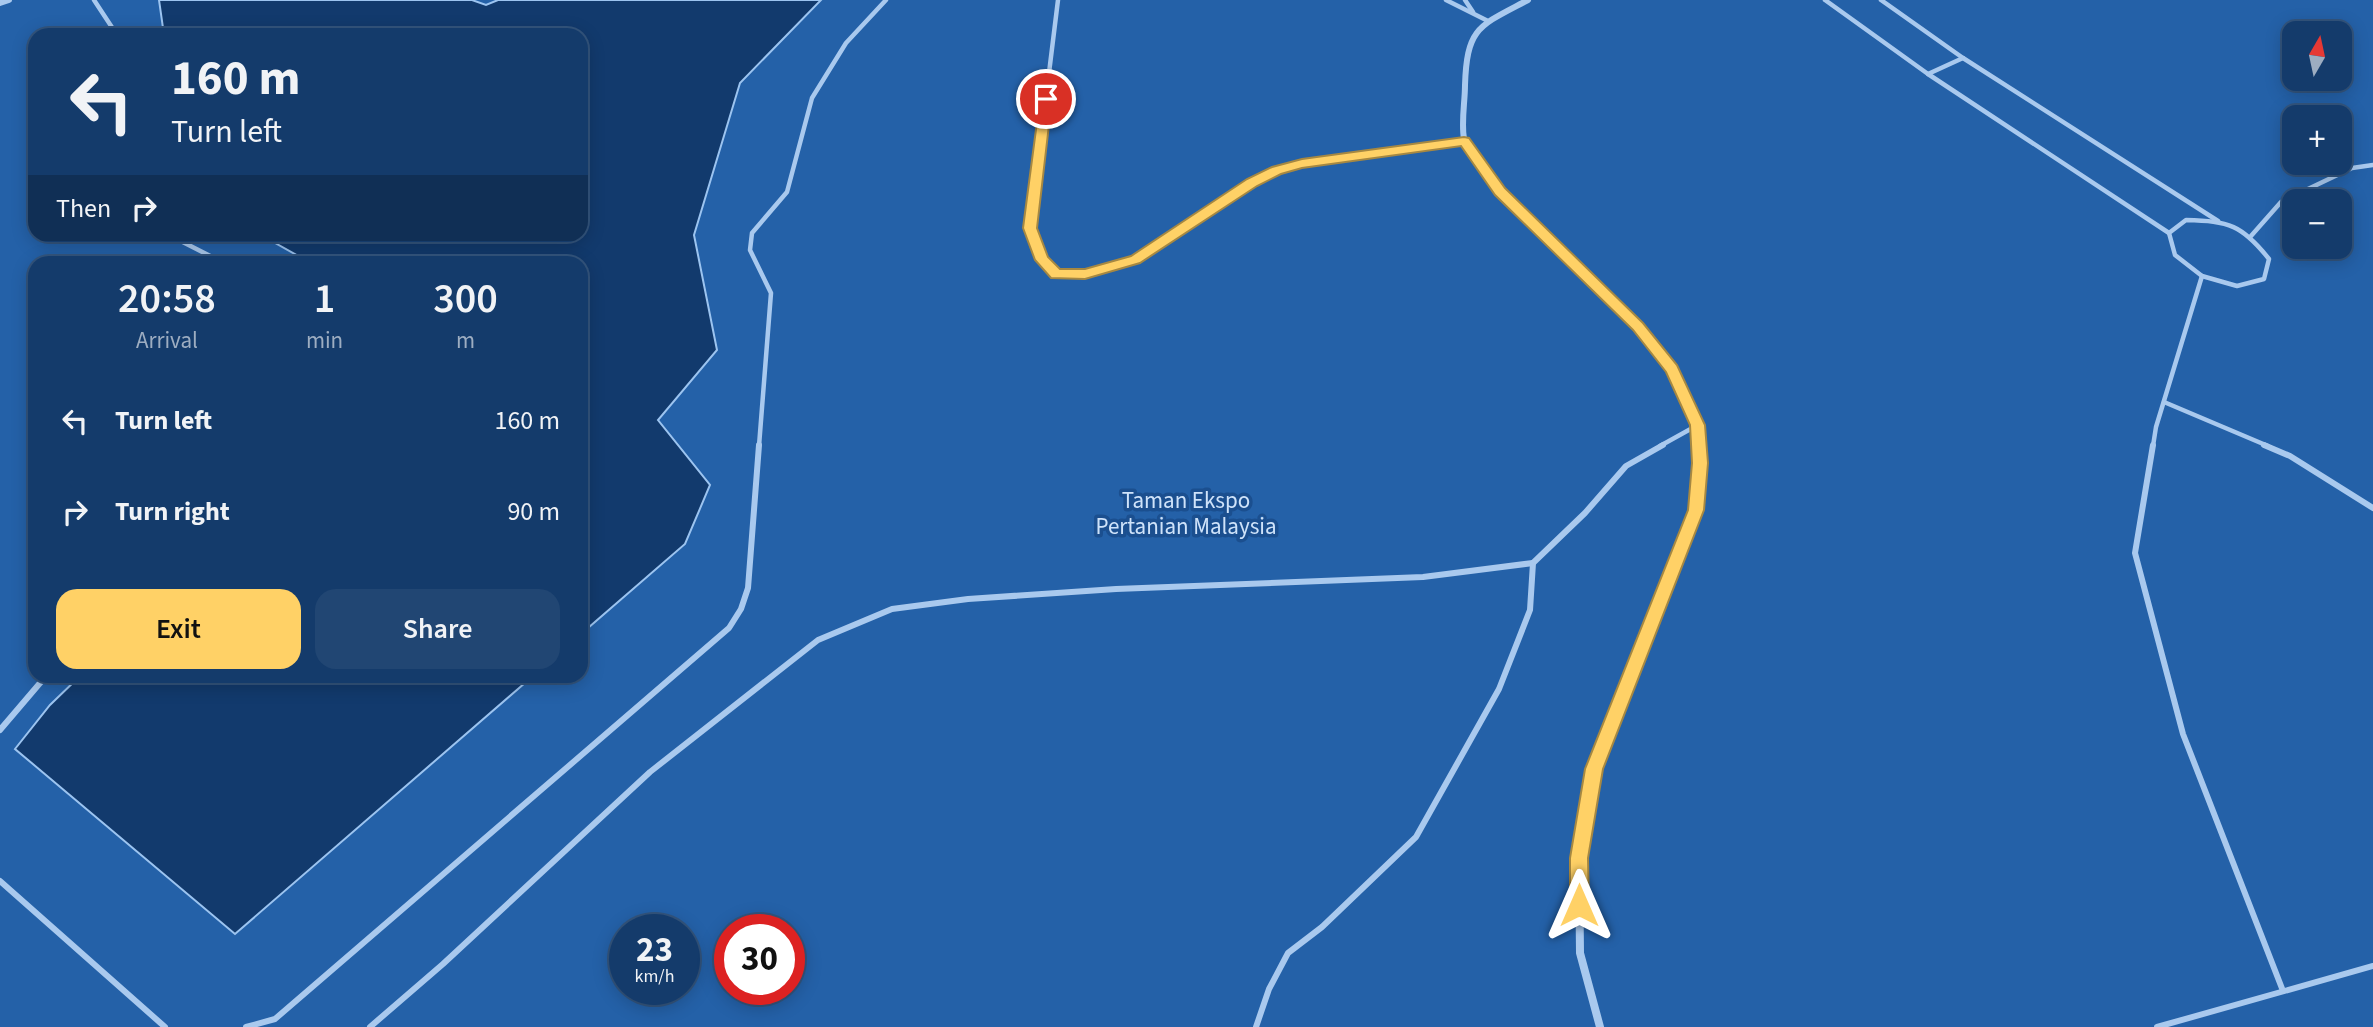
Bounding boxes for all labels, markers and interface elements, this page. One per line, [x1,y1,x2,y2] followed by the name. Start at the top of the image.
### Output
[2282,21,2352,91] north arrow
[2282,21,2352,259] map controls
[171,44,300,114] text: 160 m
[56,56,147,147] icon: left
[1016,69,1076,129] pin
[1027,80,1065,118] icon: arrive
[2282,105,2352,175] button: +
[171,109,282,155] text: Turn left
[125,189,163,227] icon: right
[2282,189,2352,259] button: −
[56,190,111,227] text: Then
[118,269,216,329] text: 20:58
[314,269,335,329] text: 1
[433,269,498,329] text: 300
[136,324,198,357] text: Arrival
[306,324,343,357] text: min
[456,324,475,357] text: m
[56,402,94,440] icon: left
[115,402,212,439] text: Turn left
[494,402,560,439] text: 160 m
[1095,484,1277,543] park label: Taman Ekspo Pertanian Malaysia
[56,493,94,531] icon: right
[115,493,230,530] text: Turn right
[507,493,560,530] text: 90 m
[56,589,301,669] button: Exit
[315,589,560,669] button: Share
[1542,868,1616,942] position arrow
[714,914,805,1005] speed limit sign: 30
[636,925,673,975] text: 23
[635,964,674,989] text: km/h

